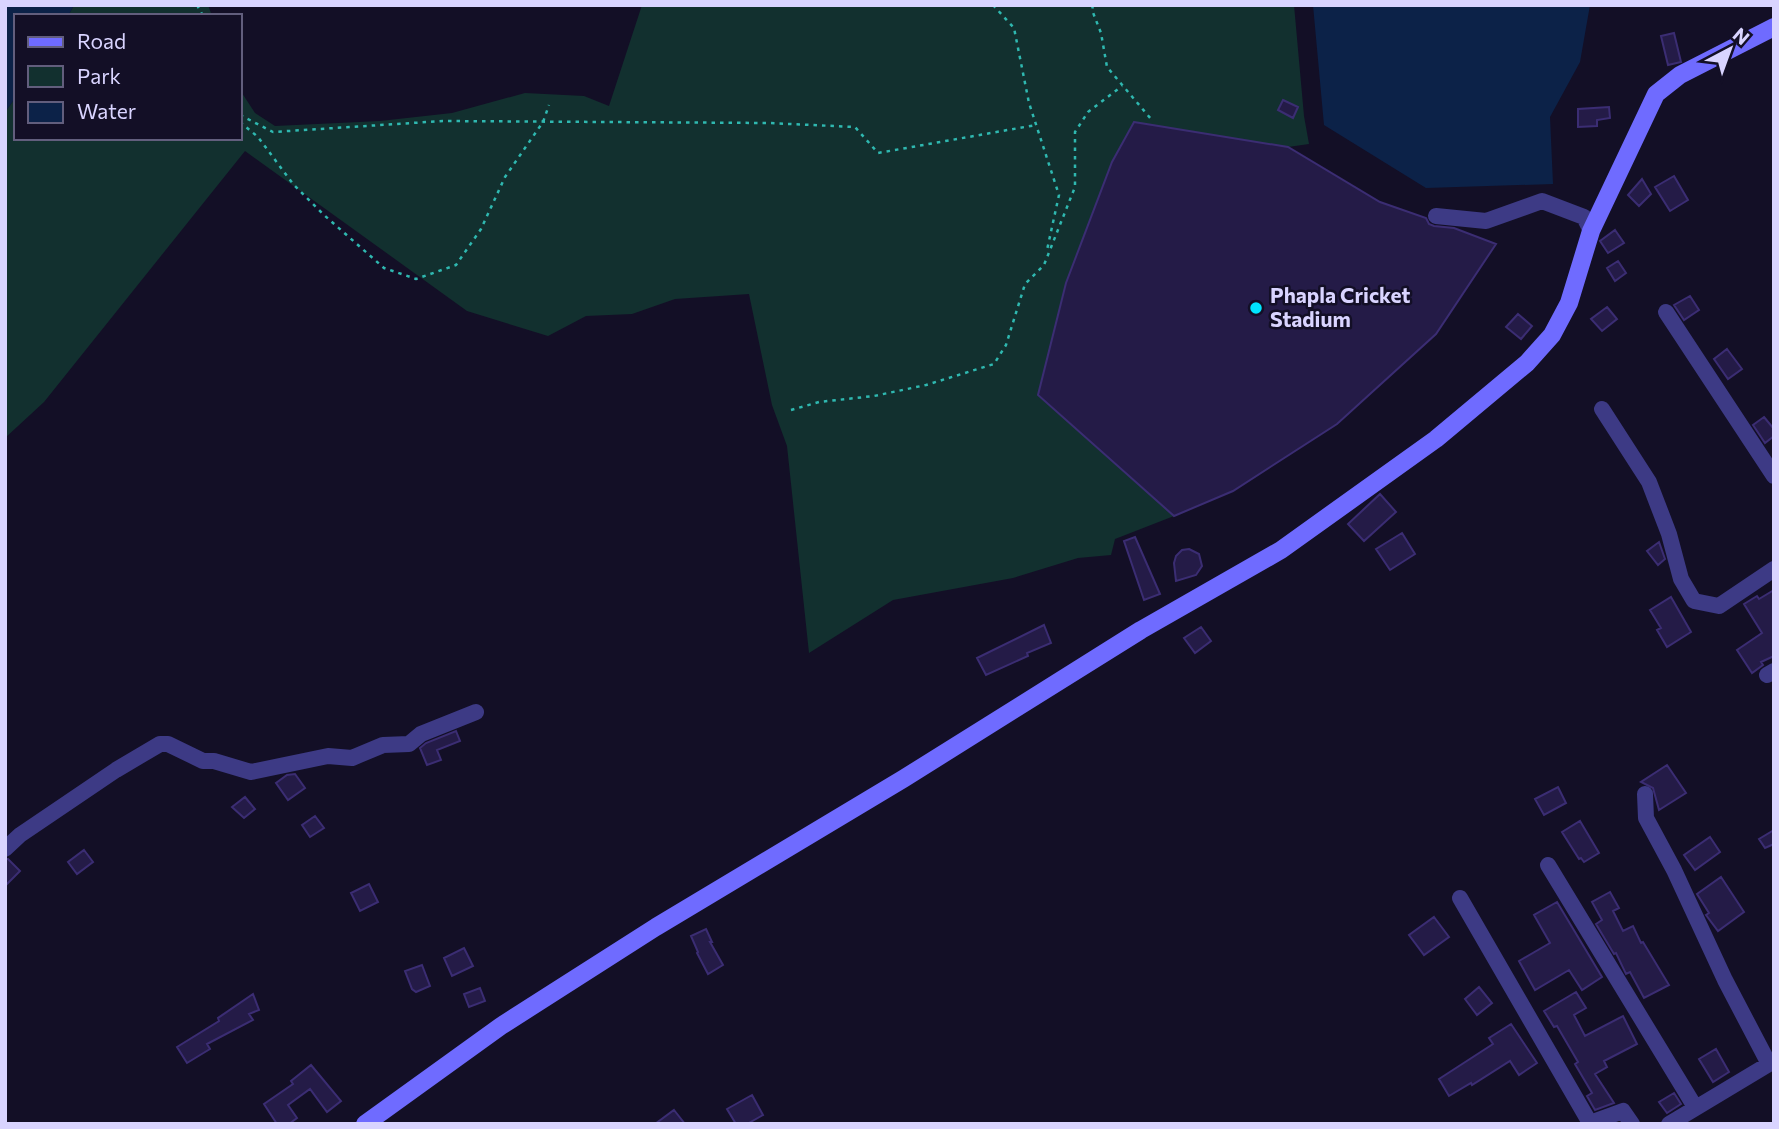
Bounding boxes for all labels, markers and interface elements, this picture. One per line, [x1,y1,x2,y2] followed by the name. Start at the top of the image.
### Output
[14,14,242,140] legend
[1695,14,1765,84] north arrow
[1729,22,1754,49] text: N
[77,28,126,53] text: Road
[77,63,121,88] text: Park
[77,98,136,123] text: Water
[1270,282,1411,331] place label: Phapla Cricket Stadium
[1248,300,1264,316] marker: Phapla Cricket Stadium

